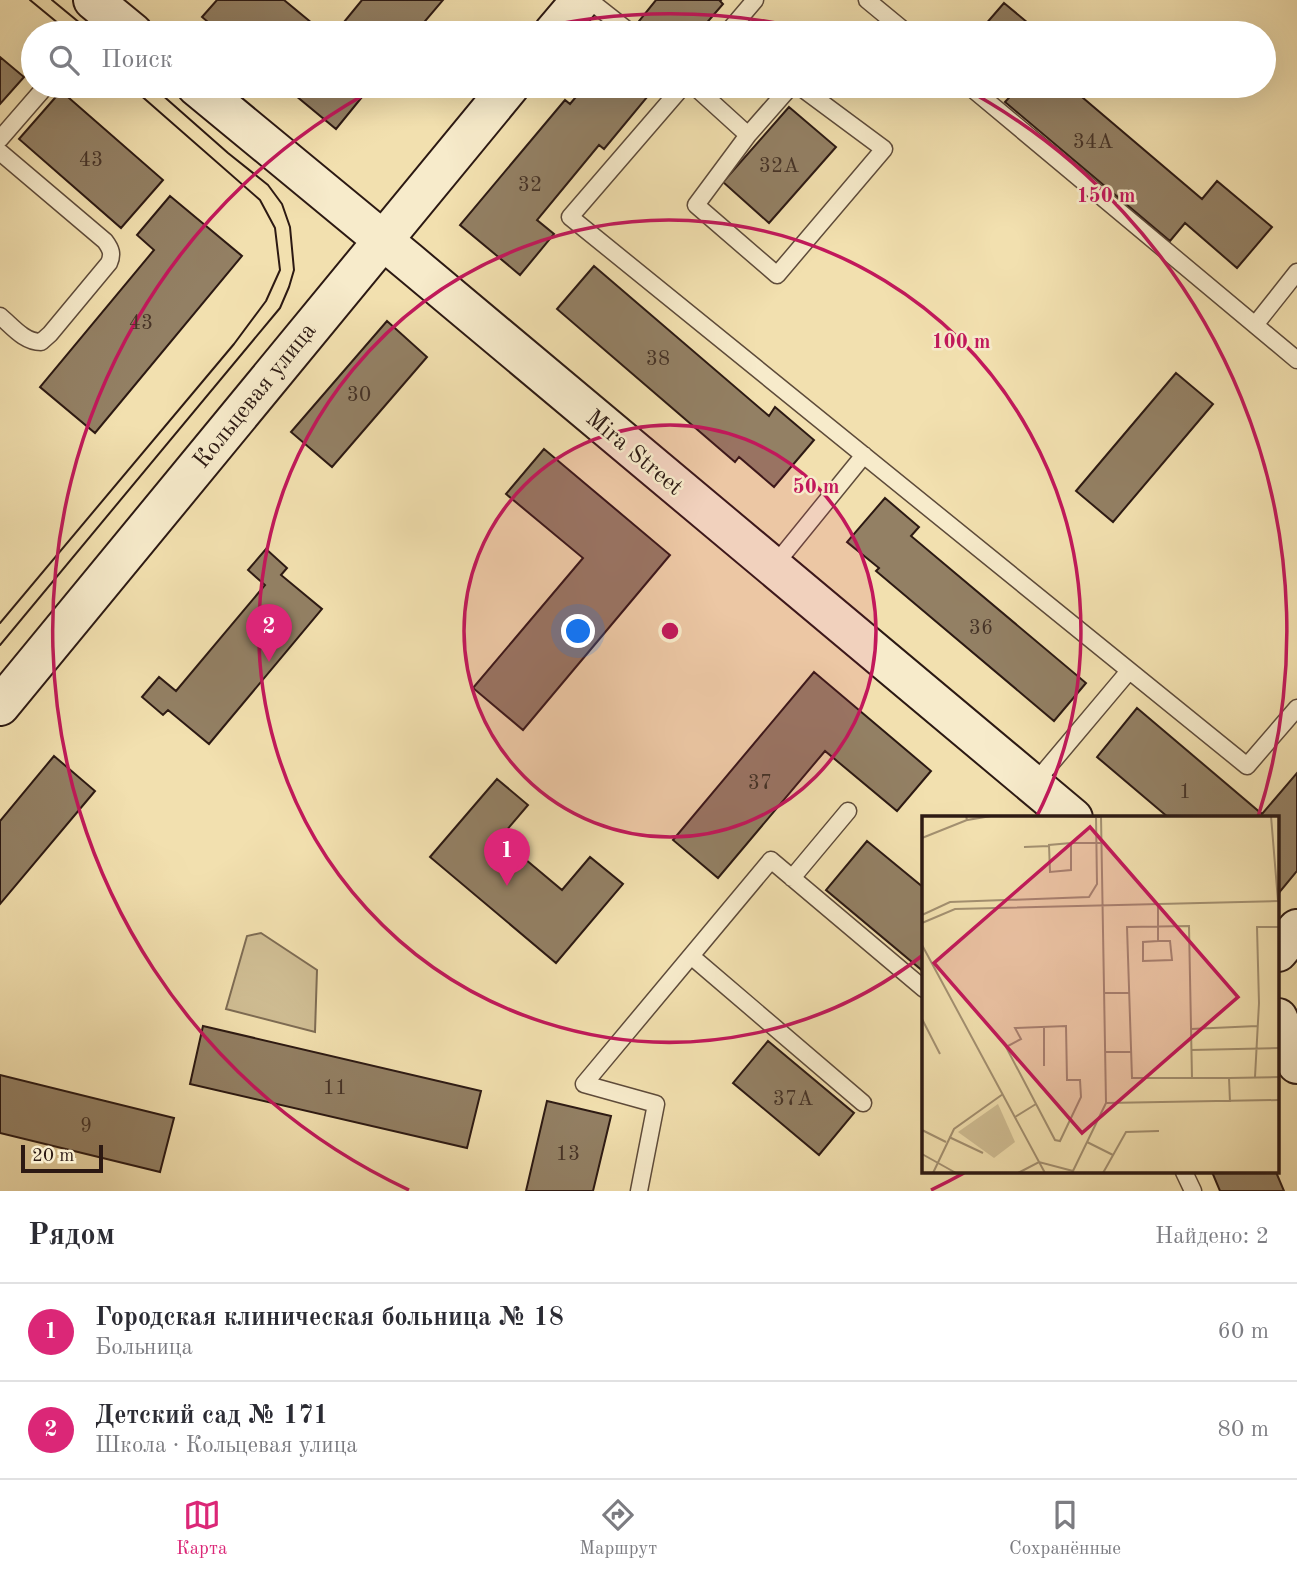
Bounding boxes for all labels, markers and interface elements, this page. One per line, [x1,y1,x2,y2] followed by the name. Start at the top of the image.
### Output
[21,21,1276,98] search box
[45,41,83,79] icon: search
[101,47,173,73] text: Поиск
[1073,132,1113,153] house number: 34А
[79,150,103,171] house number: 43
[759,156,799,177] house number: 32А
[518,175,542,196] house number: 32
[1076,186,1136,207] text: 150 m
[129,313,153,334] house number: 43
[190,319,321,474] street label: Кольцевая улица
[931,332,991,353] text: 100 m
[646,349,670,370] house number: 38
[347,385,371,406] house number: 30
[581,406,687,501] street label: Mira Street
[792,477,840,498] text: 50 m
[246,604,292,662] pin: 2
[561,614,595,648] your location
[969,618,993,639] house number: 36
[658,619,682,643] centre of rings
[748,773,772,794] house number: 37
[1179,782,1191,803] house number: 1
[922,816,1280,1174] inset map
[484,828,530,886] pin: 1
[323,1078,347,1099] house number: 11
[773,1089,813,1110] house number: 37А
[80,1116,92,1137] house number: 9
[21,1142,103,1174] scale bar
[556,1144,580,1165] house number: 13
[32,1147,74,1166] text: 20 m
[28,1221,115,1251] text: Рядом
[1155,1225,1269,1248] text: Найдено: 2
[95,1305,564,1331] text: Городская клиническая больница № 18
[44,1320,58,1343] text: 1
[1218,1320,1269,1343] text: 60 m
[95,1336,193,1359] text: Больница
[95,1403,328,1429] text: Детский сад № 171
[44,1418,58,1441] text: 2
[1218,1418,1269,1441] text: 80 m
[95,1434,358,1457] text: Школа · Кольцевая улица
[176,1496,227,1561] tab: Карта
[579,1496,657,1561] tab: Маршрут
[1009,1496,1121,1561] tab: Сохранённые

